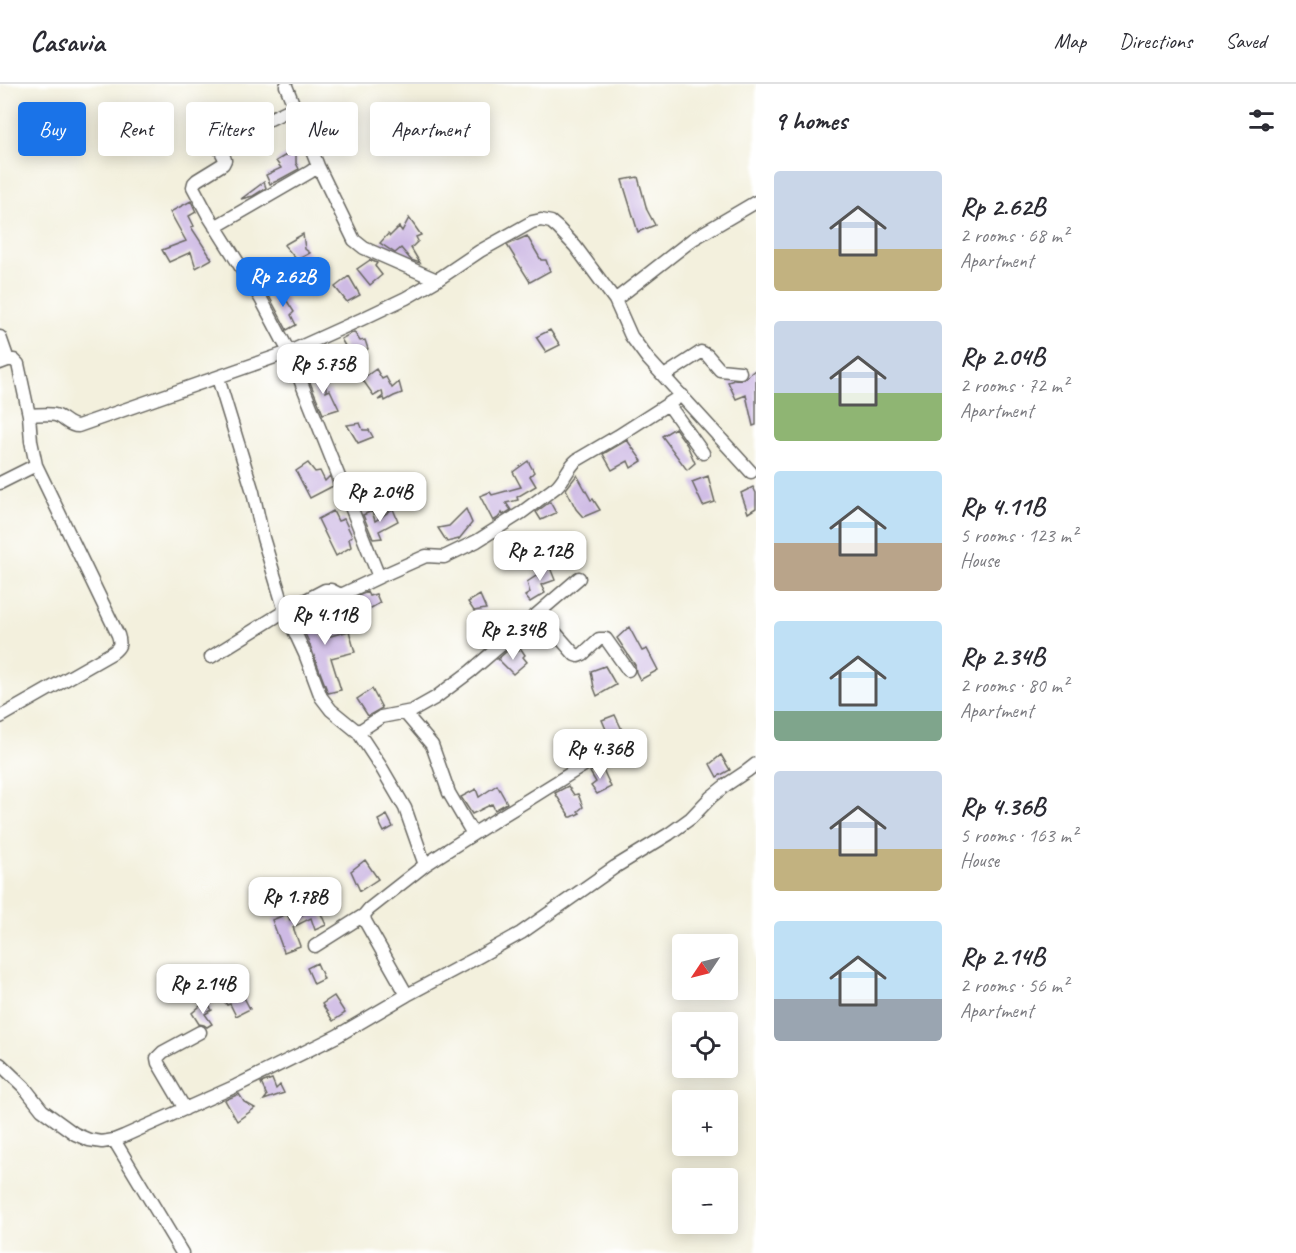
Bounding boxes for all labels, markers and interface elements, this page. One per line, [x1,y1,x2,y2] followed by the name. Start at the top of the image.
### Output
[30,24,104,59] text: Casavia
[1054,28,1086,54] text: Map
[1119,28,1192,54] text: Directions
[1225,28,1266,54] text: Saved
[18,102,86,156] chip: Buy
[98,102,174,156] chip: Rent
[186,102,274,156] chip: Filters
[286,102,358,156] chip: New
[370,102,490,156] chip: Apartment
[774,104,847,137] text: 9 homes
[1245,104,1278,137] icon: filters
[960,190,1045,223] text: Rp 2.62B
[822,195,894,267] icon: home
[960,223,1068,248] text: 2 rooms · 68 m²
[960,248,1033,273] text: Apartment
[221,257,345,308] pin: Rp 2.62B
[250,264,316,289] text: Rp 2.62B
[960,340,1045,373] text: Rp 2.04B
[261,344,385,395] pin: Rp 5.75B
[822,345,894,417] icon: home
[291,351,355,376] text: Rp 5.75B
[960,373,1068,398] text: 2 rooms · 72 m²
[960,398,1033,423] text: Apartment
[318,472,442,523] pin: Rp 2.04B
[347,479,413,504] text: Rp 2.04B
[960,490,1045,523] text: Rp 4.11B
[822,495,894,567] icon: home
[960,523,1077,548] text: 5 rooms · 123 m²
[478,531,602,582] pin: Rp 2.12B
[507,538,573,563] text: Rp 2.12B
[960,548,999,573] text: House
[263,595,387,646] pin: Rp 4.11B
[292,602,358,627] text: Rp 4.11B
[451,610,575,661] pin: Rp 2.34B
[480,617,546,642] text: Rp 2.34B
[960,640,1045,673] text: Rp 2.34B
[822,645,894,717] icon: home
[960,673,1068,698] text: 2 rooms · 80 m²
[960,698,1033,723] text: Apartment
[538,729,662,780] pin: Rp 4.36B
[567,736,633,761] text: Rp 4.36B
[960,790,1045,823] text: Rp 4.36B
[822,795,894,867] icon: home
[960,823,1077,848] text: 5 rooms · 163 m²
[960,848,999,873] text: House
[233,877,357,928] pin: Rp 1.78B
[262,884,328,909] text: Rp 1.78B
[672,934,738,1000] north arrow
[672,934,738,1234] map controls
[960,940,1045,973] text: Rp 2.14B
[822,945,894,1017] icon: home
[141,964,265,1015] pin: Rp 2.14B
[170,971,236,996] text: Rp 2.14B
[960,973,1068,998] text: 2 rooms · 56 m²
[960,998,1033,1023] text: Apartment
[672,1012,738,1078] button: locate
[672,1090,738,1156] button: +
[672,1168,738,1234] button: −

